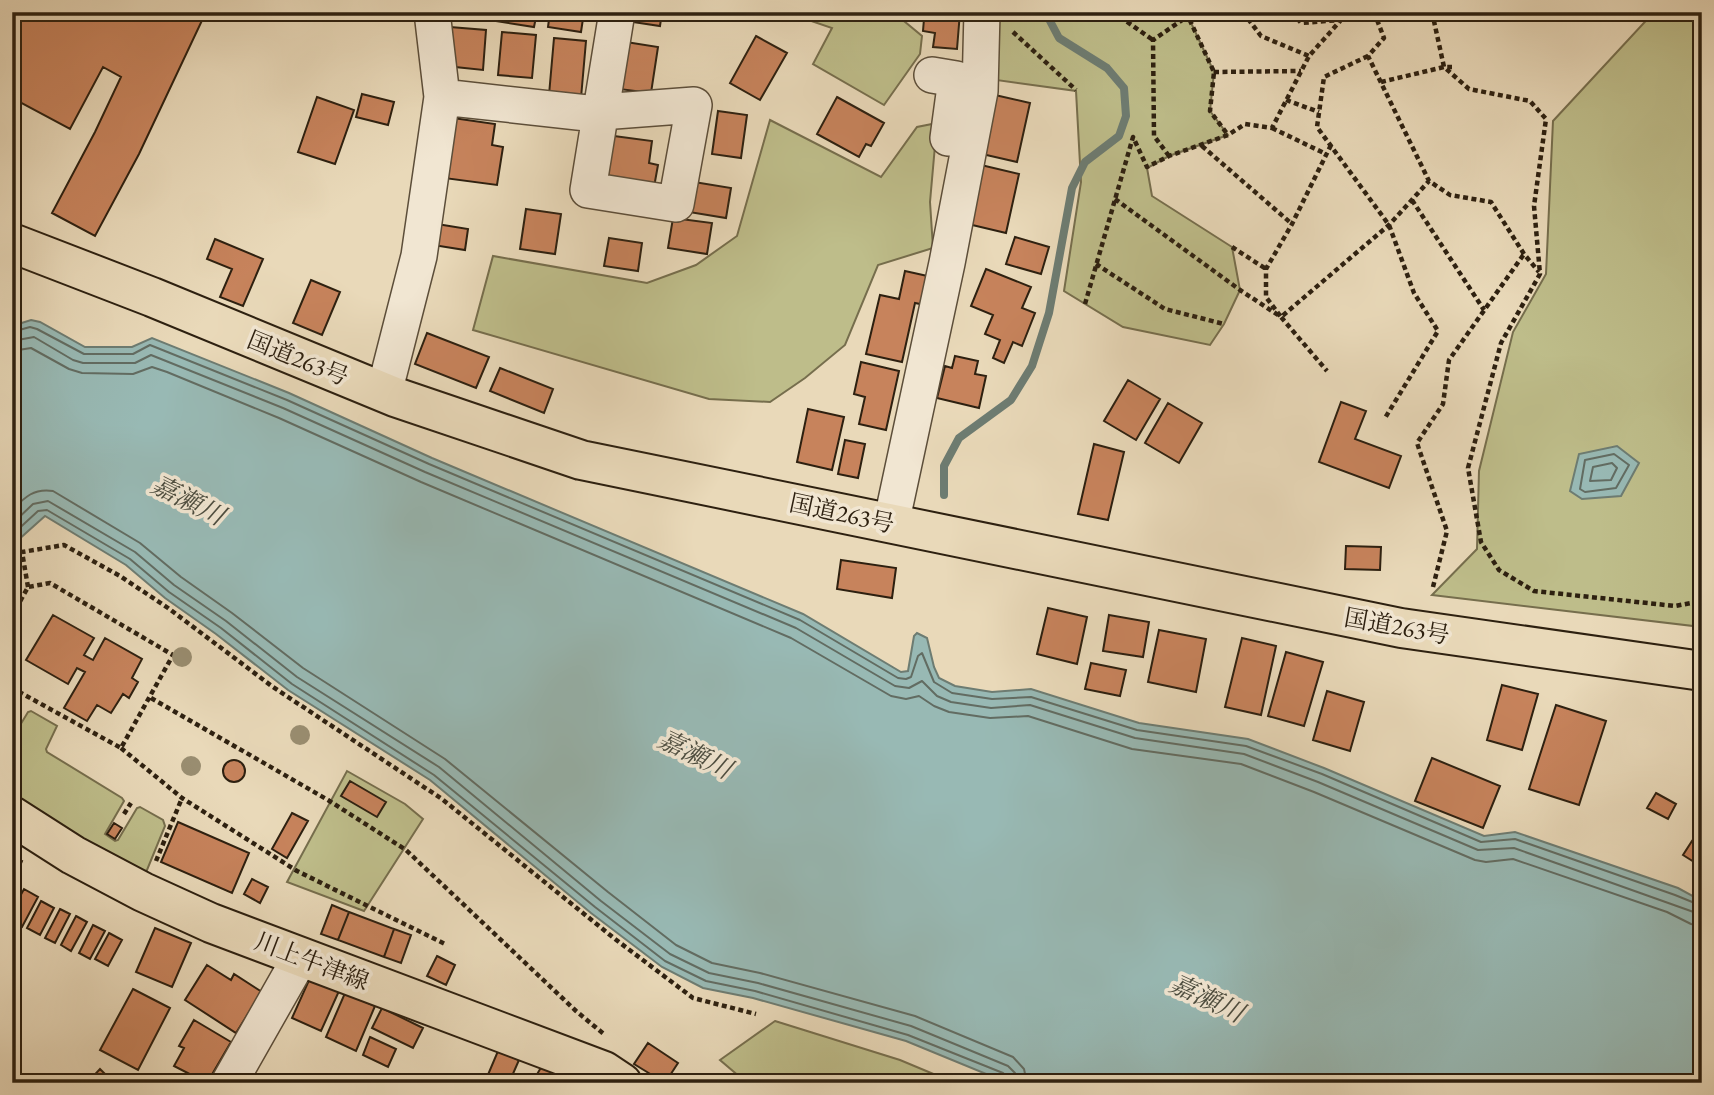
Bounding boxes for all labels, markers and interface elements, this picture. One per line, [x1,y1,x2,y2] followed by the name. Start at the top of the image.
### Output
[243,324,353,392] street label: 国道263号
[146,467,233,534] water label: 嘉瀬川
[787,487,897,539] street label: 国道263号
[1342,601,1452,651] street label: 国道263号
[652,722,740,788] water label: 嘉瀬川
[250,925,374,997] street label: 川上牛津線
[1164,966,1252,1031] water label: 嘉瀬川

